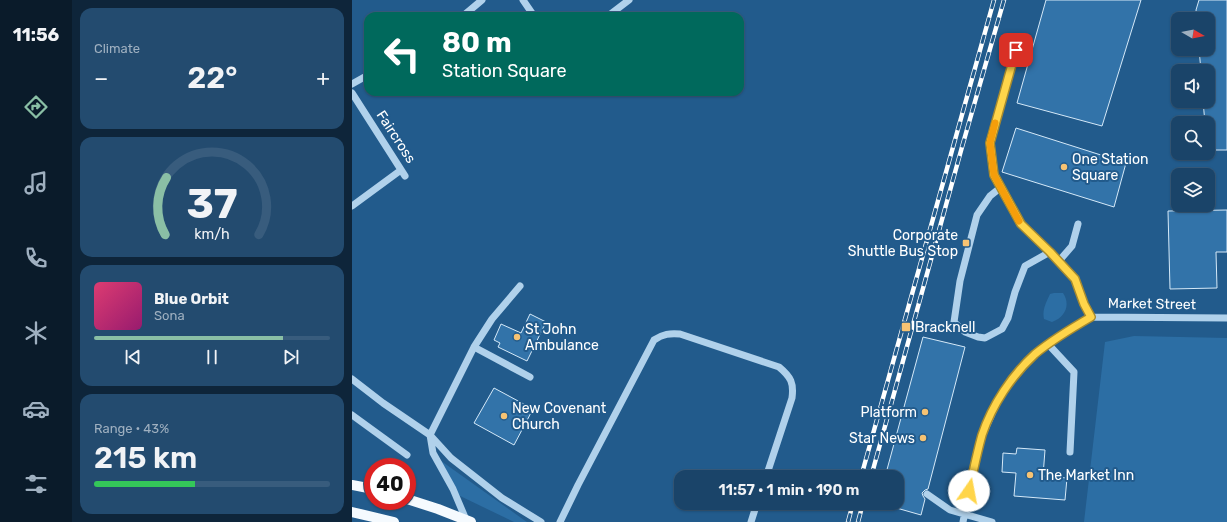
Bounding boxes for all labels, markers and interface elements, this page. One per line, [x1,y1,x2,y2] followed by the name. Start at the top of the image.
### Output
[1171,12,1215,56] north arrow
[1171,12,1215,212] map controls
[13,24,59,46] text: 11:56
[442,26,512,59] text: 80 m
[376,28,428,80] icon: left
[999,33,1033,67] pin
[1005,39,1027,61] icon: arrive
[94,41,140,56] text: Climate
[187,60,237,96] text: 22°
[442,60,567,82] text: Station Square
[1171,64,1215,108] button: sound
[94,65,108,92] text: −
[316,65,330,92] text: +
[22,93,50,121] icon: directions
[373,107,419,167] street label: Faircross
[1171,116,1215,160] button: search
[1072,151,1148,184] place label: One Station Square
[1059,162,1069,172] marker: One Station Square
[1171,168,1215,212] button: layers
[22,169,50,197] icon: music
[186,179,238,228] text: 37
[194,225,230,242] text: km/h
[848,227,958,260] place label: Corporate Shuttle Bus Stop
[961,238,971,248] marker: Corporate Shuttle Bus Stop
[22,244,50,272] icon: phone
[154,290,229,308] text: Blue Orbit
[1108,295,1197,313] street label: Market Street
[154,308,185,323] text: Sona
[22,319,50,347] icon: climate
[915,319,975,336] place label: Bracknell
[525,321,599,354] place label: St John Ambulance
[900,321,912,333] marker: Bracknell
[512,332,522,342] marker: St John Ambulance
[122,346,144,368] icon: previous
[201,346,223,368] icon: pause
[280,346,302,368] icon: next
[22,395,50,423] icon: car
[512,400,607,433] place label: New Covenant Church
[860,404,917,421] place label: Platform
[920,407,930,417] marker: Platform
[499,411,509,421] marker: New Covenant Church
[94,421,169,436] text: Range · 43%
[849,430,915,447] place label: Star News
[918,433,928,443] marker: Star News
[94,440,197,476] text: 215 km
[364,458,416,510] speed limit sign: 40
[1038,467,1134,484] place label: The Market Inn
[22,470,50,498] icon: filters
[948,470,990,512] position arrow
[1025,470,1035,480] marker: The Market Inn
[719,481,859,499] text: 11:57 · 1 min · 190 m

